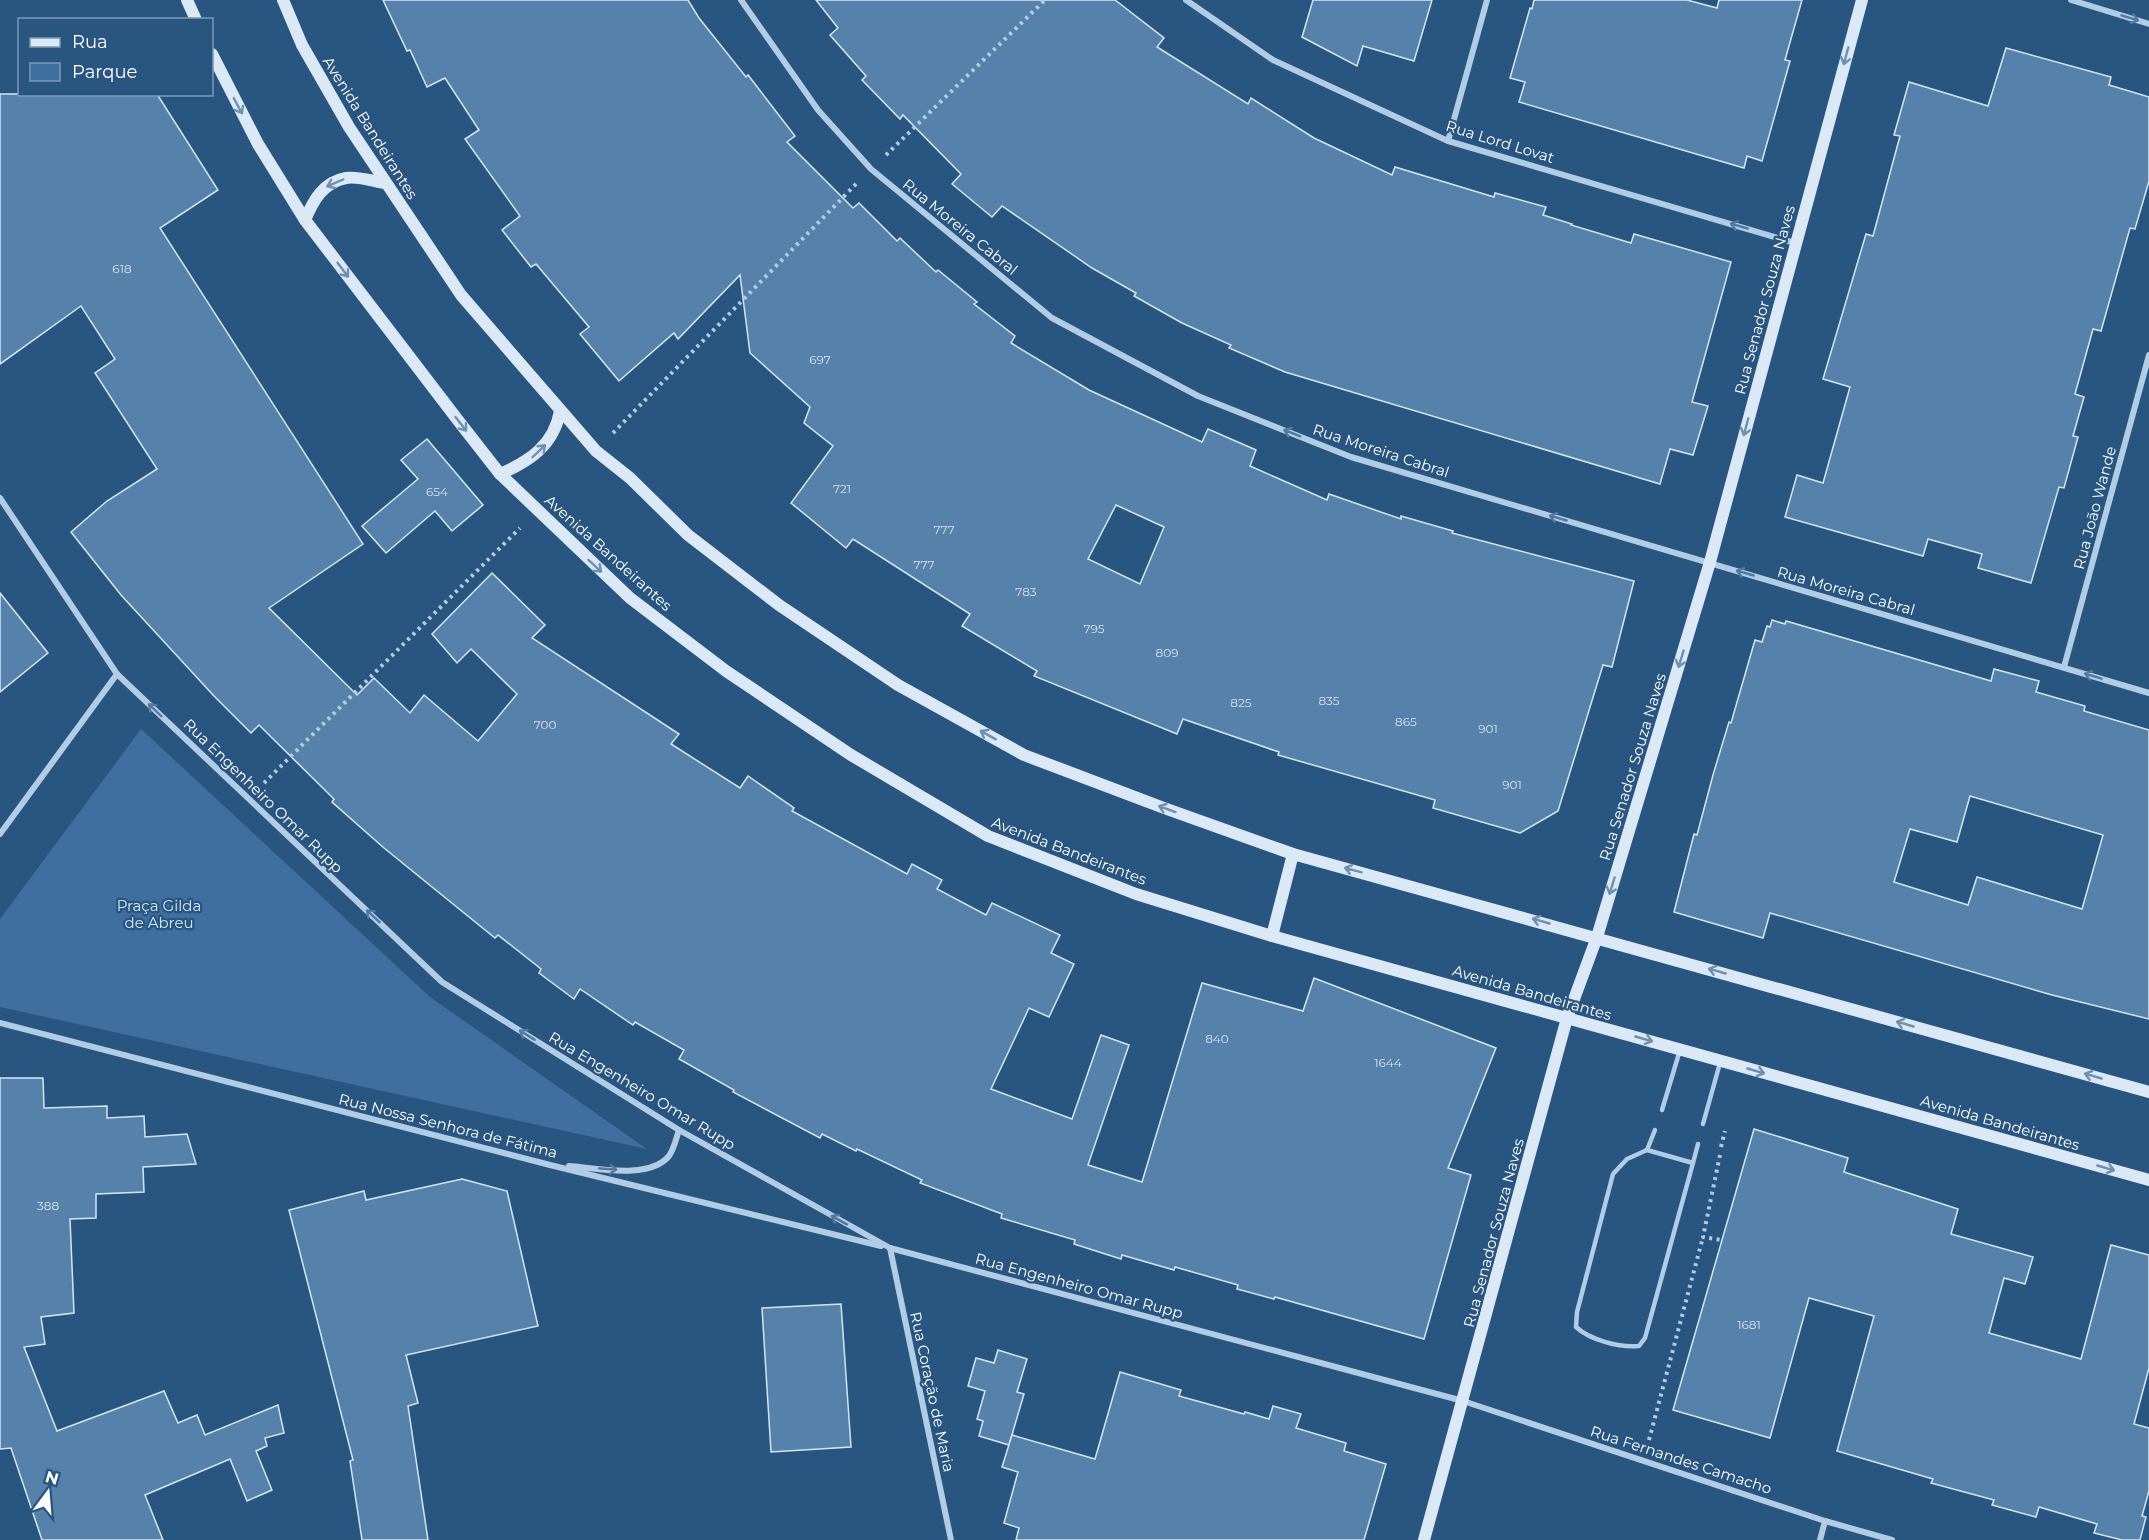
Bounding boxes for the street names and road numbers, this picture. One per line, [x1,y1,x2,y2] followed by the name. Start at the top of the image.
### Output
[319,53,422,203] street label: Avenida Bandeirantes
[1444,116,1557,167] street label: Rua Lord Lovat
[899,174,1022,279] street label: Rua Moreira Cabral
[1730,203,1799,396] street label: Rua Senador Souza Naves
[1311,419,1452,482] street label: Rua Moreira Cabral
[2069,444,2120,572] street label: Rua João Wande
[541,490,676,615] street label: Avenida Bandeirantes
[1775,562,1917,619] street label: Rua Moreira Cabral
[1595,671,1670,863] street label: Rua Senador Souza Naves
[180,714,347,877] street label: Rua Engenheiro Omar Rupp
[989,812,1149,889] street label: Avenida Bandeirantes
[1450,961,1614,1024] street label: Avenida Bandeirantes
[546,1027,739,1154] street label: Rua Engenheiro Omar Rupp
[337,1089,560,1162] street label: Rua Nossa Senhora de Fátima
[1918,1091,2082,1154] street label: Avenida Bandeirantes
[1459,1136,1528,1329] street label: Rua Senador Souza Naves
[973,1249,1185,1322] street label: Rua Engenheiro Omar Rupp
[906,1310,959,1474] street label: Rua Coração de Maria
[1588,1421,1774,1498] street label: Rua Fernandes Camacho

